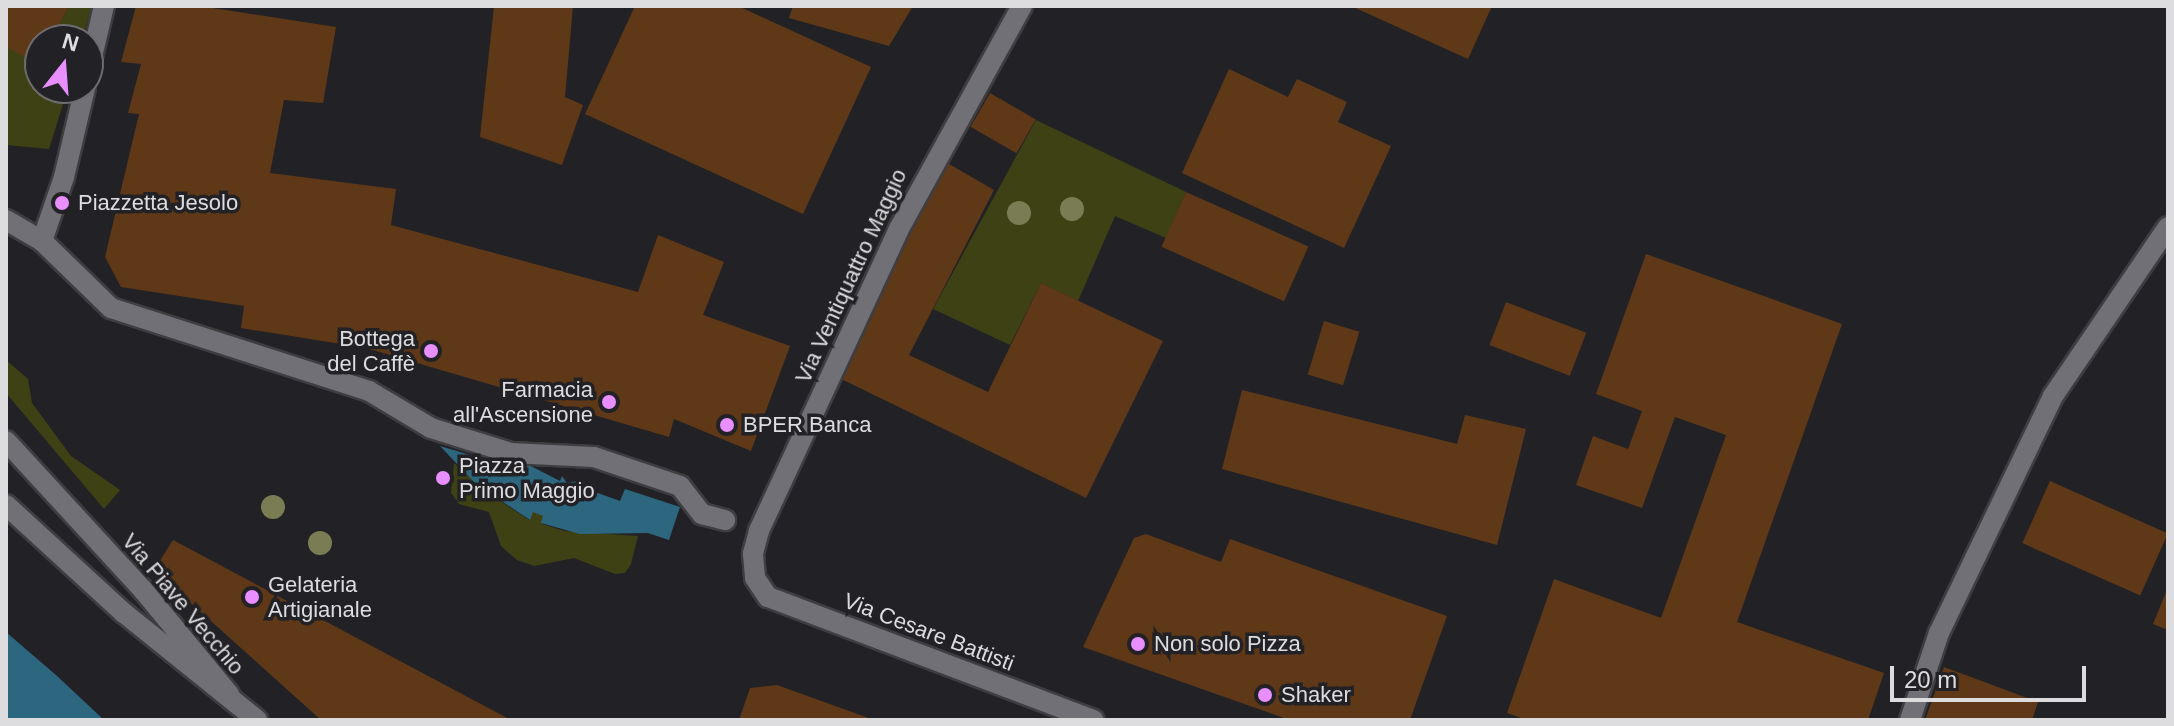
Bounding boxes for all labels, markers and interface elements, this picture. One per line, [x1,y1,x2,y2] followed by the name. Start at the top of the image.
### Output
[24,24,104,104] north arrow
[59,28,82,57] text: N
[790,165,912,387] street label: Via Ventiquattro Maggio
[78,190,238,216] place label: Piazzetta Jesolo
[53,194,71,212] marker: Piazzetta Jesolo
[327,325,415,376] place label: Bottega del Caffè
[422,342,440,360] marker: Bottega del Caffè
[453,376,593,428] place label: Farmacia all'Ascensione
[600,393,618,411] marker: Farmacia all'Ascensione
[743,412,871,438] place label: BPER Banca
[718,416,736,434] marker: BPER Banca
[459,452,595,504] place label: Piazza Primo Maggio
[434,469,452,487] marker: Piazza Primo Maggio
[116,528,250,680] street label: Via Piave Vecchio
[268,571,372,622] place label: Gelateria Artigianale
[840,587,1018,677] street label: Via Cesare Battisti
[243,588,261,606] marker: Gelateria Artigianale
[1154,631,1301,657] place label: Non solo Pizza
[1129,635,1147,653] marker: Non solo Pizza
[1894,650,2090,700] scale bar
[1904,666,1957,693] text: 20 m
[1281,682,1351,708] place label: Shaker
[1256,686,1274,704] marker: Shaker

